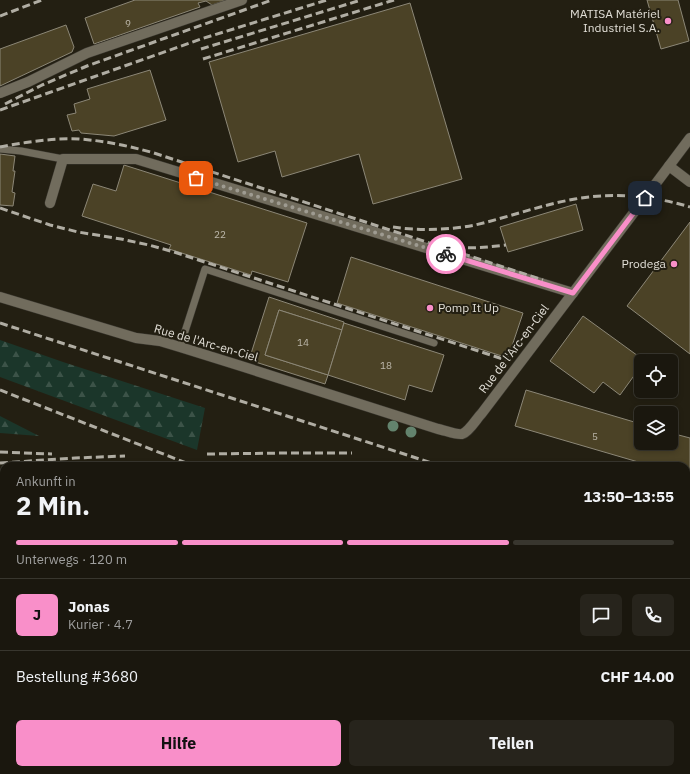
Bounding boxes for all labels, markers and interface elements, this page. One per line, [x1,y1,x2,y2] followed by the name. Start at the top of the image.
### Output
[570,6,660,35] place label: MATISA Matériel Industriel S.A.
[663,16,673,26] marker: MATISA Matériel Industriel S.A.
[125,17,131,30] house number: 9
[179,161,213,195] pin
[185,167,207,189] icon: bag
[628,181,662,215] pin
[634,187,656,209] icon: home
[214,228,226,241] house number: 22
[426,234,466,274] courier
[435,243,457,265] icon: bike
[622,256,667,271] place label: Prodega
[669,259,679,269] marker: Prodega
[438,300,499,315] place label: Pomp It Up
[475,301,552,396] street label: Rue de l'Arc-en-Ciel
[425,303,435,313] marker: Pomp It Up
[152,320,260,365] street label: Rue de l'Arc-en-Ciel
[297,336,309,349] house number: 14
[634,354,678,450] map controls
[634,354,678,398] button: locate
[380,359,392,372] house number: 18
[634,406,678,450] button: layers
[592,430,598,443] house number: 5
[16,473,76,490] text: Ankunft in
[583,487,674,506] text: 13:50–13:55
[16,488,90,522] text: 2 Min.
[16,551,127,568] text: Unterwegs · 120 m
[580,594,622,636] button: chat
[632,594,674,636] button: phone
[68,597,110,616] text: Jonas
[33,605,41,624] text: J
[68,616,133,633] text: Kurier · 4.7
[16,667,138,686] text: Bestellung #3680
[600,667,674,686] text: CHF 14.00
[16,720,341,766] button: Hilfe
[349,720,674,766] button: Teilen

